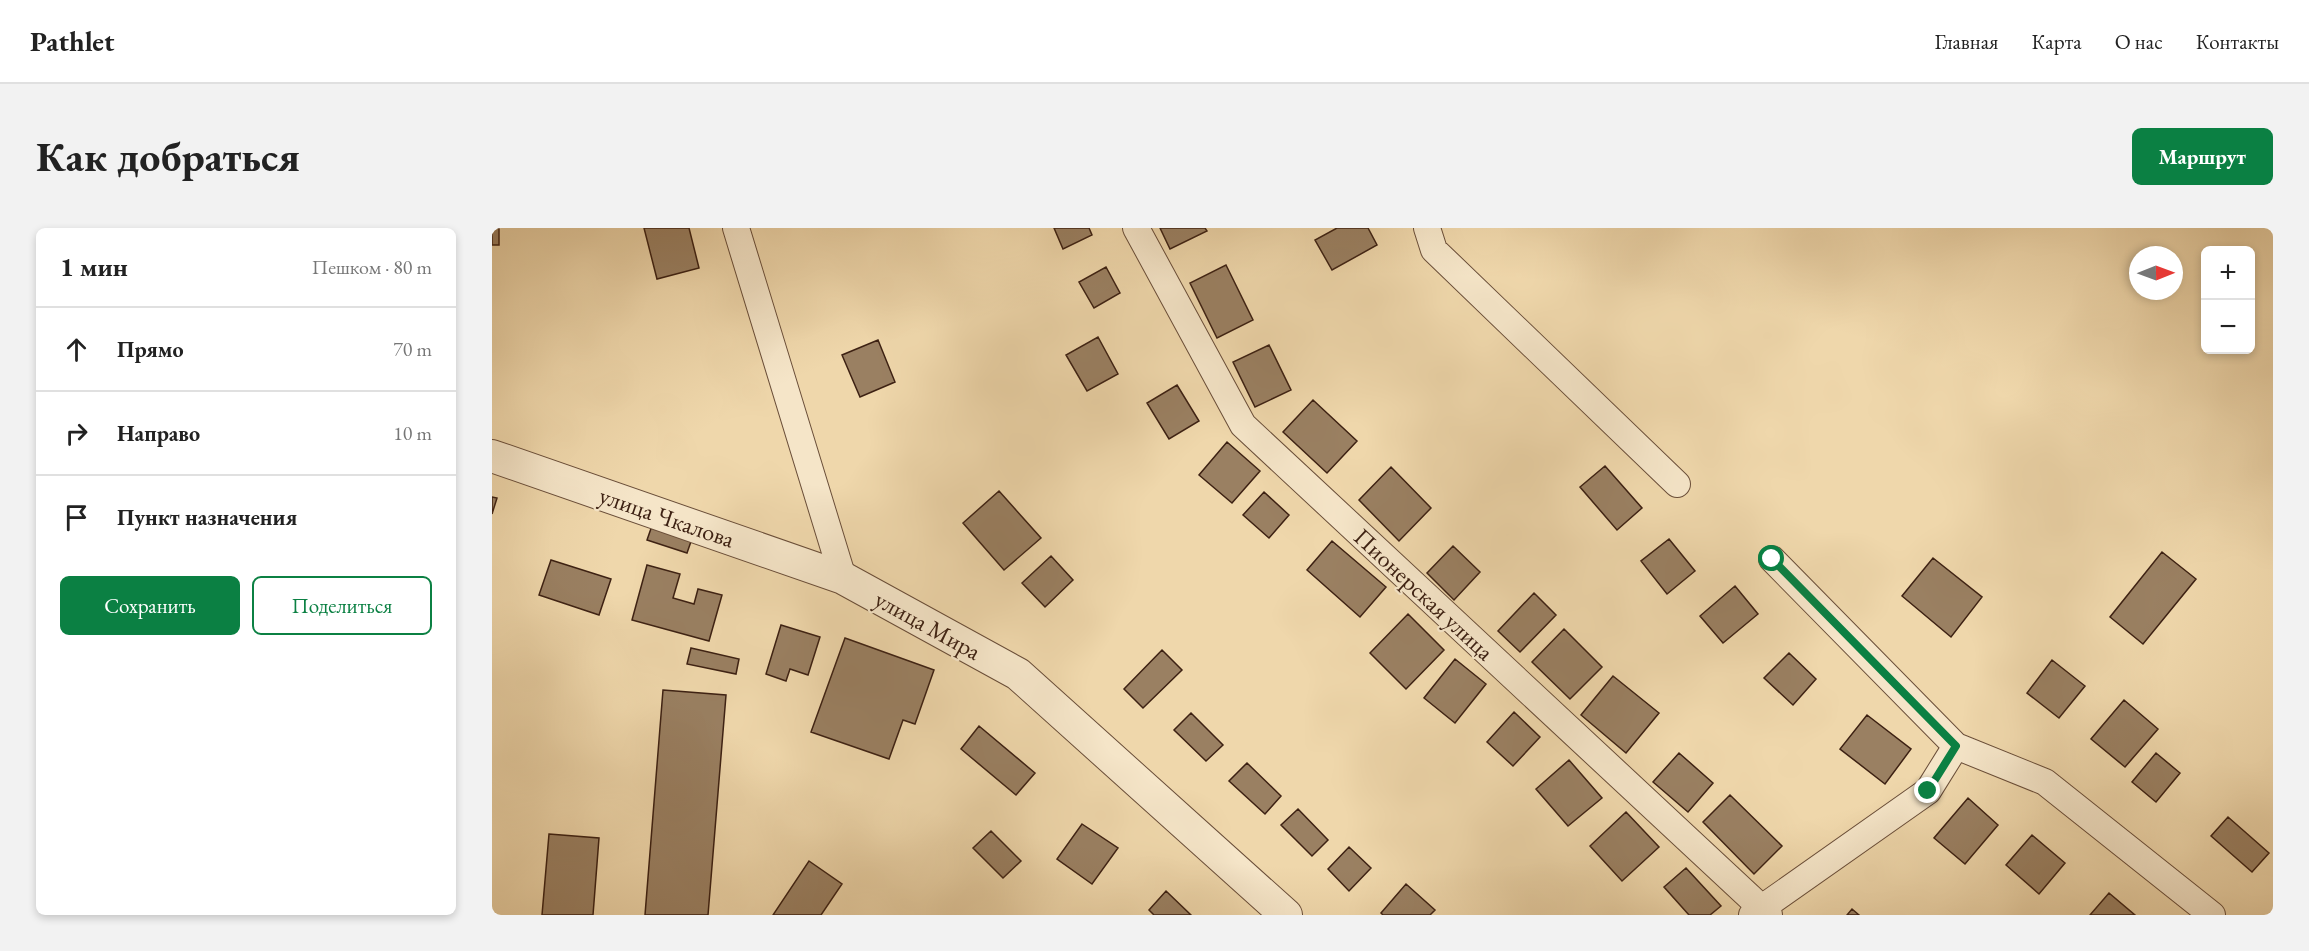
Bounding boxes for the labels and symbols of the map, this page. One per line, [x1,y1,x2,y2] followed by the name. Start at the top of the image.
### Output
[2129,246,2183,300] north arrow
[595,479,739,555] street label: улица Чкалова
[1347,521,1501,667] street label: Пионерская улица
[1758,545,1784,571] route start
[869,583,987,667] street label: улица Мира
[1914,777,1940,803] route end

